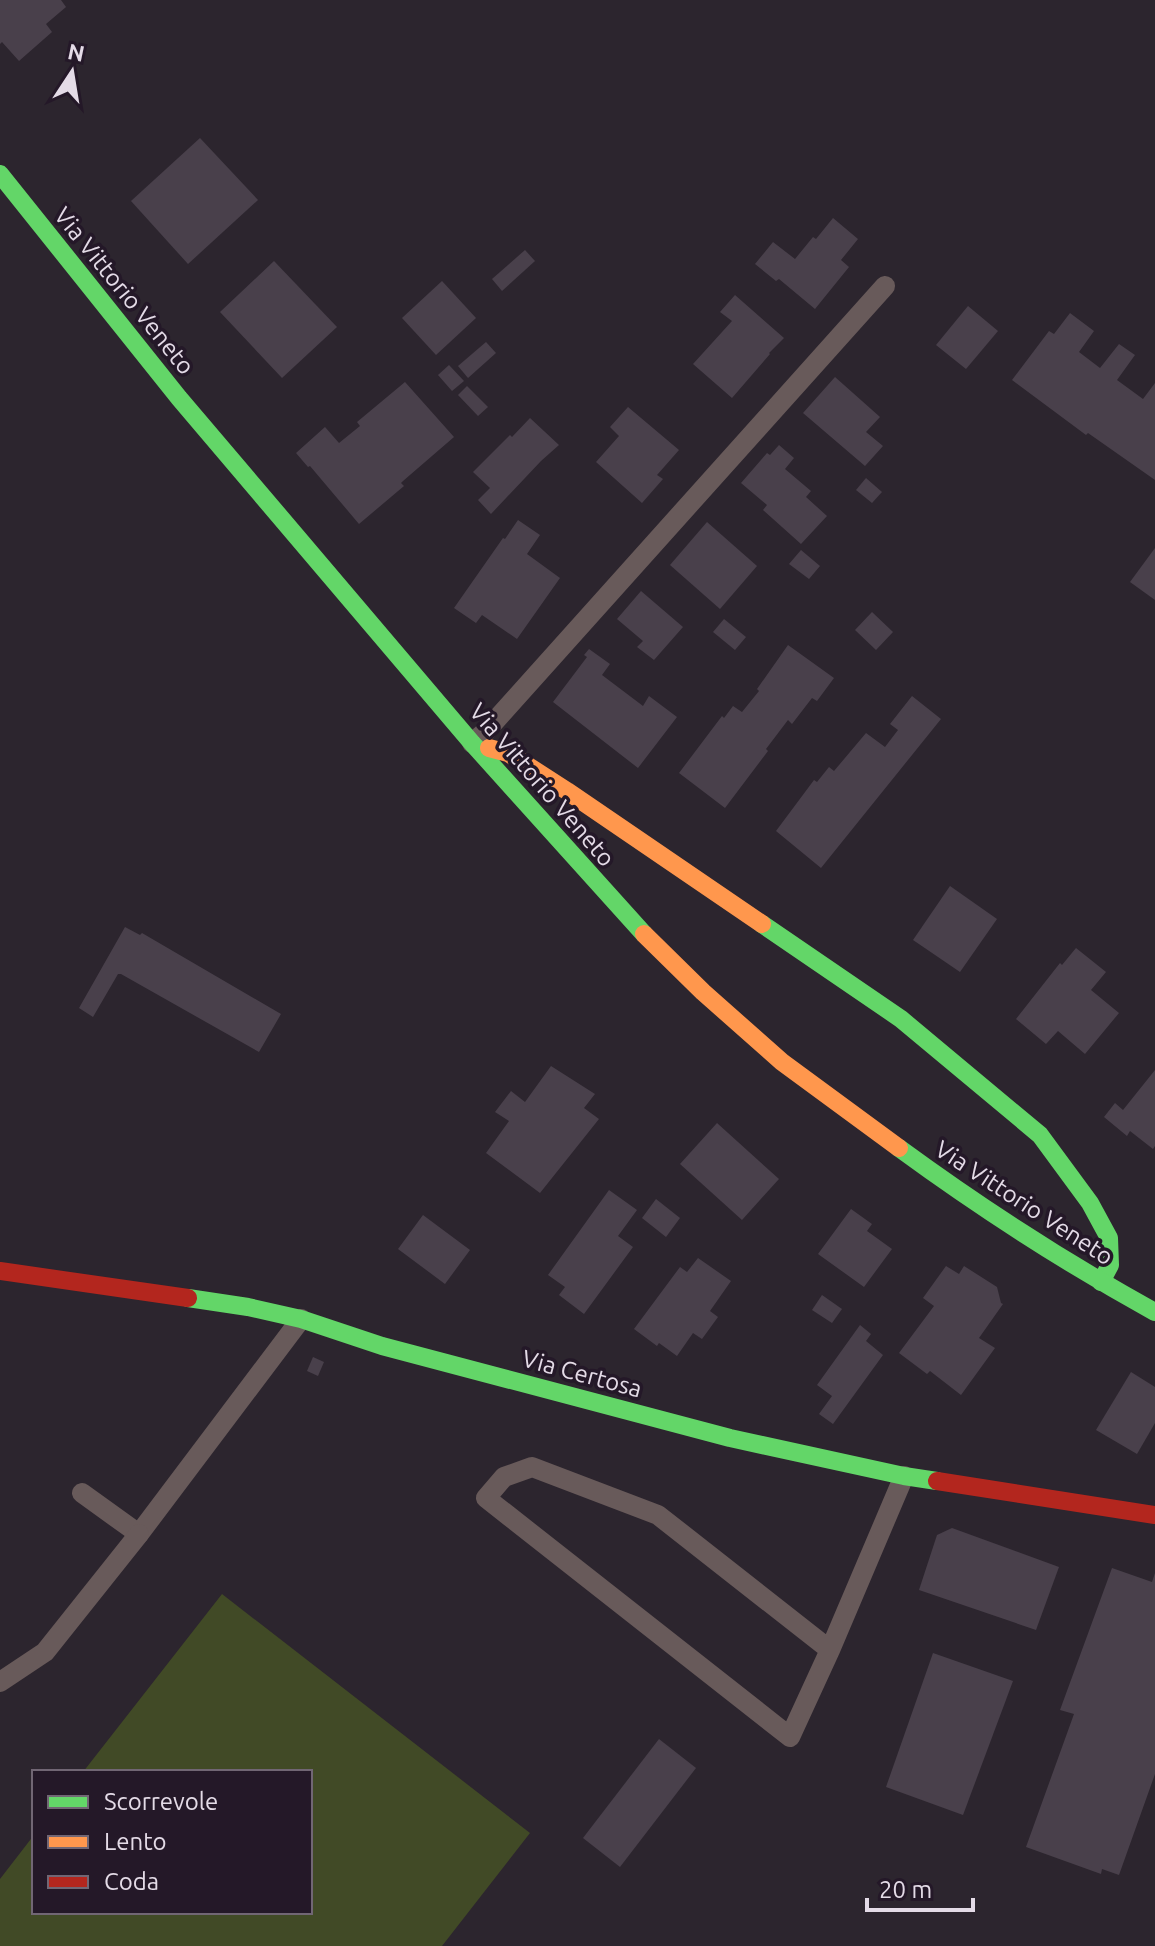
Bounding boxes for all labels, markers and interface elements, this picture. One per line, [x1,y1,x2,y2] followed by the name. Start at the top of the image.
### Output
[32,32,112,112] north arrow
[66,38,87,66] text: N
[49,202,200,380] street label: Via Vittorio Veneto
[464,698,620,872] street label: Via Vittorio Veneto
[930,1135,1118,1270] street label: Via Vittorio Veneto
[519,1345,645,1402] street label: Via Certosa
[32,1770,312,1914] legend
[104,1788,218,1815] text: Scorrevole
[104,1828,167,1855] text: Lento
[867,1862,973,1912] scale bar
[104,1868,159,1895] text: Coda
[879,1876,932,1903] text: 20 m

